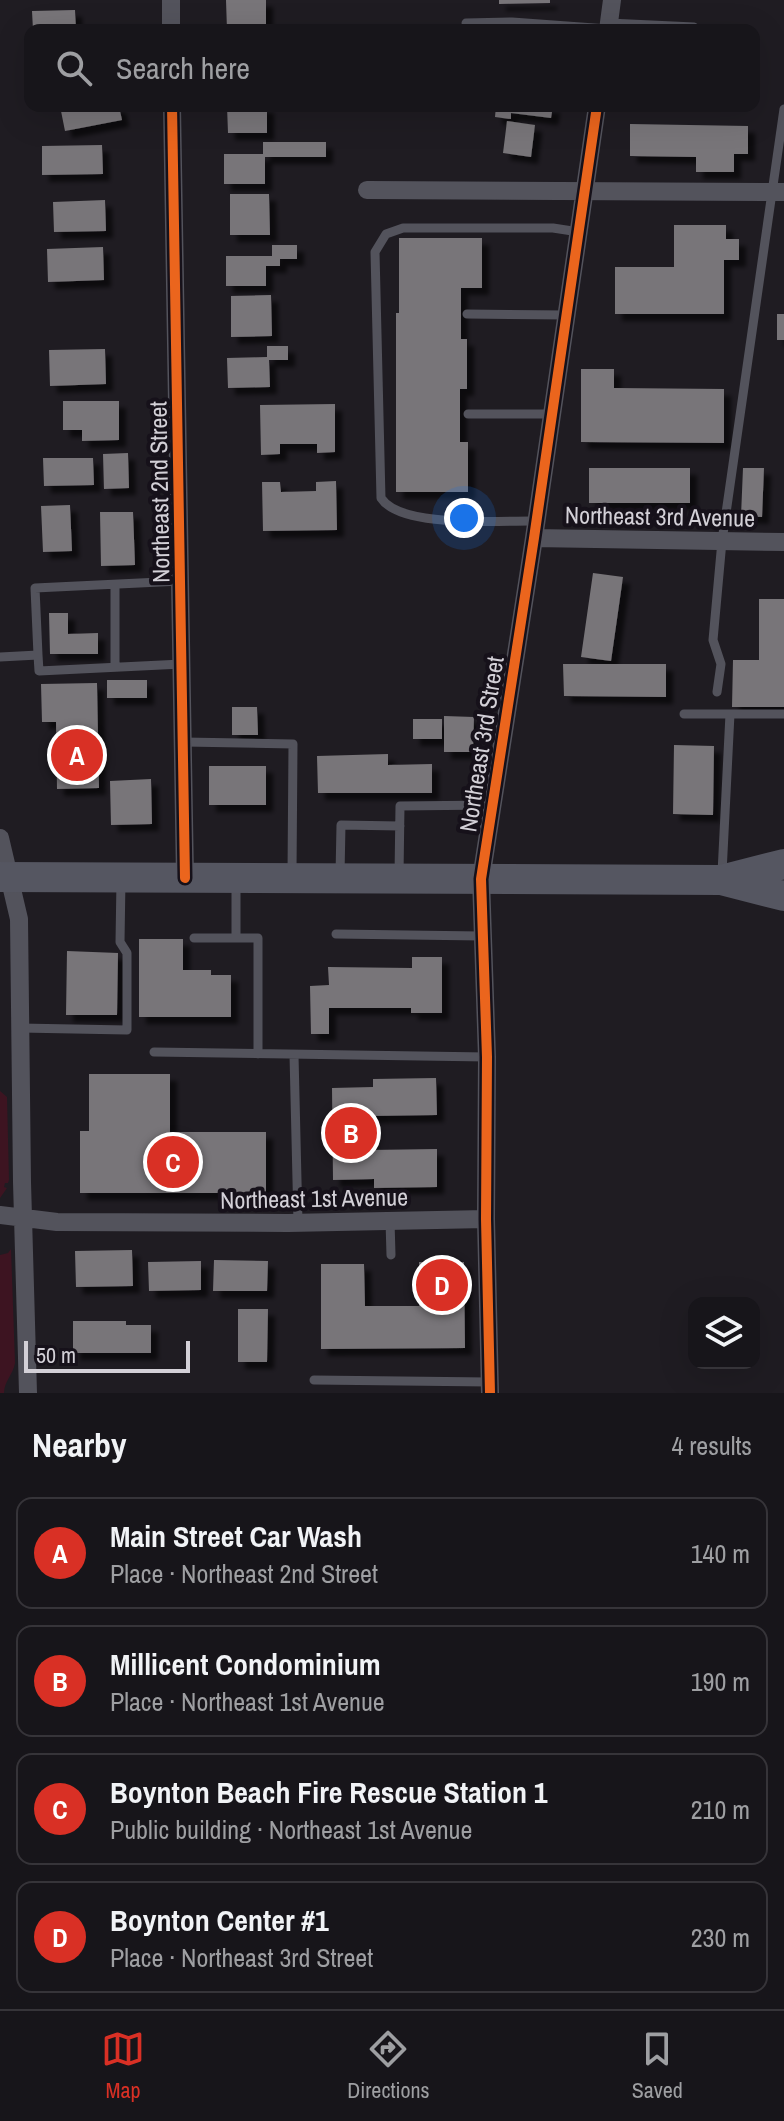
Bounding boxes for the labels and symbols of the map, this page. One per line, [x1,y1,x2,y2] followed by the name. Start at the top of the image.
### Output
[141,400,177,583] street label: Northeast 2nd Street
[444,498,484,538] your location
[565,498,755,534] street label: Northeast 3rd Avenue
[451,653,511,834] street label: Northeast 3rd Street
[51,725,103,785] pin: A
[325,1103,377,1163] pin: B
[147,1132,199,1192] pin: C
[220,1180,408,1216] street label: Northeast 1st Avenue
[416,1255,468,1315] pin: D
[24,1337,190,1373] scale bar

